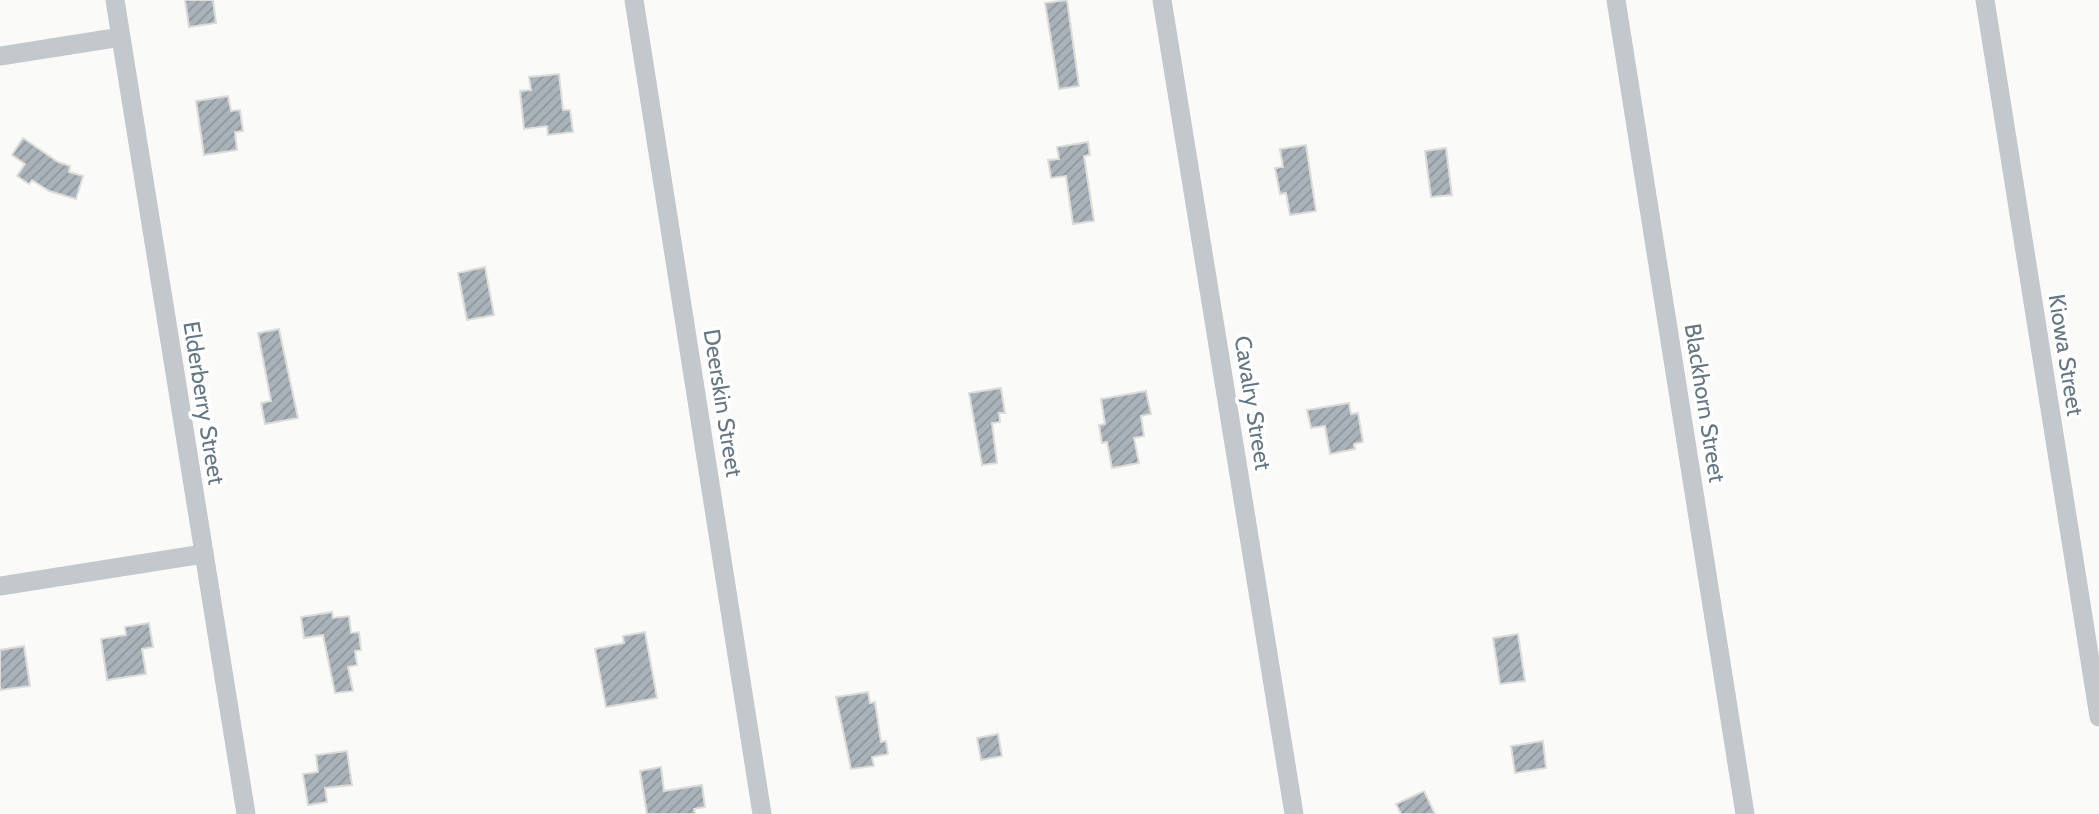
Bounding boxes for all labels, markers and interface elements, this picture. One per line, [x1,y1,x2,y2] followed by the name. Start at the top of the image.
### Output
[2043,292,2089,418] street label: Kiowa Street
[177,319,231,487] street label: Elderberry Street
[1679,322,1731,485] street label: Blackhorn Street
[697,327,749,479] street label: Deerskin Street
[1229,334,1277,472] street label: Cavalry Street

